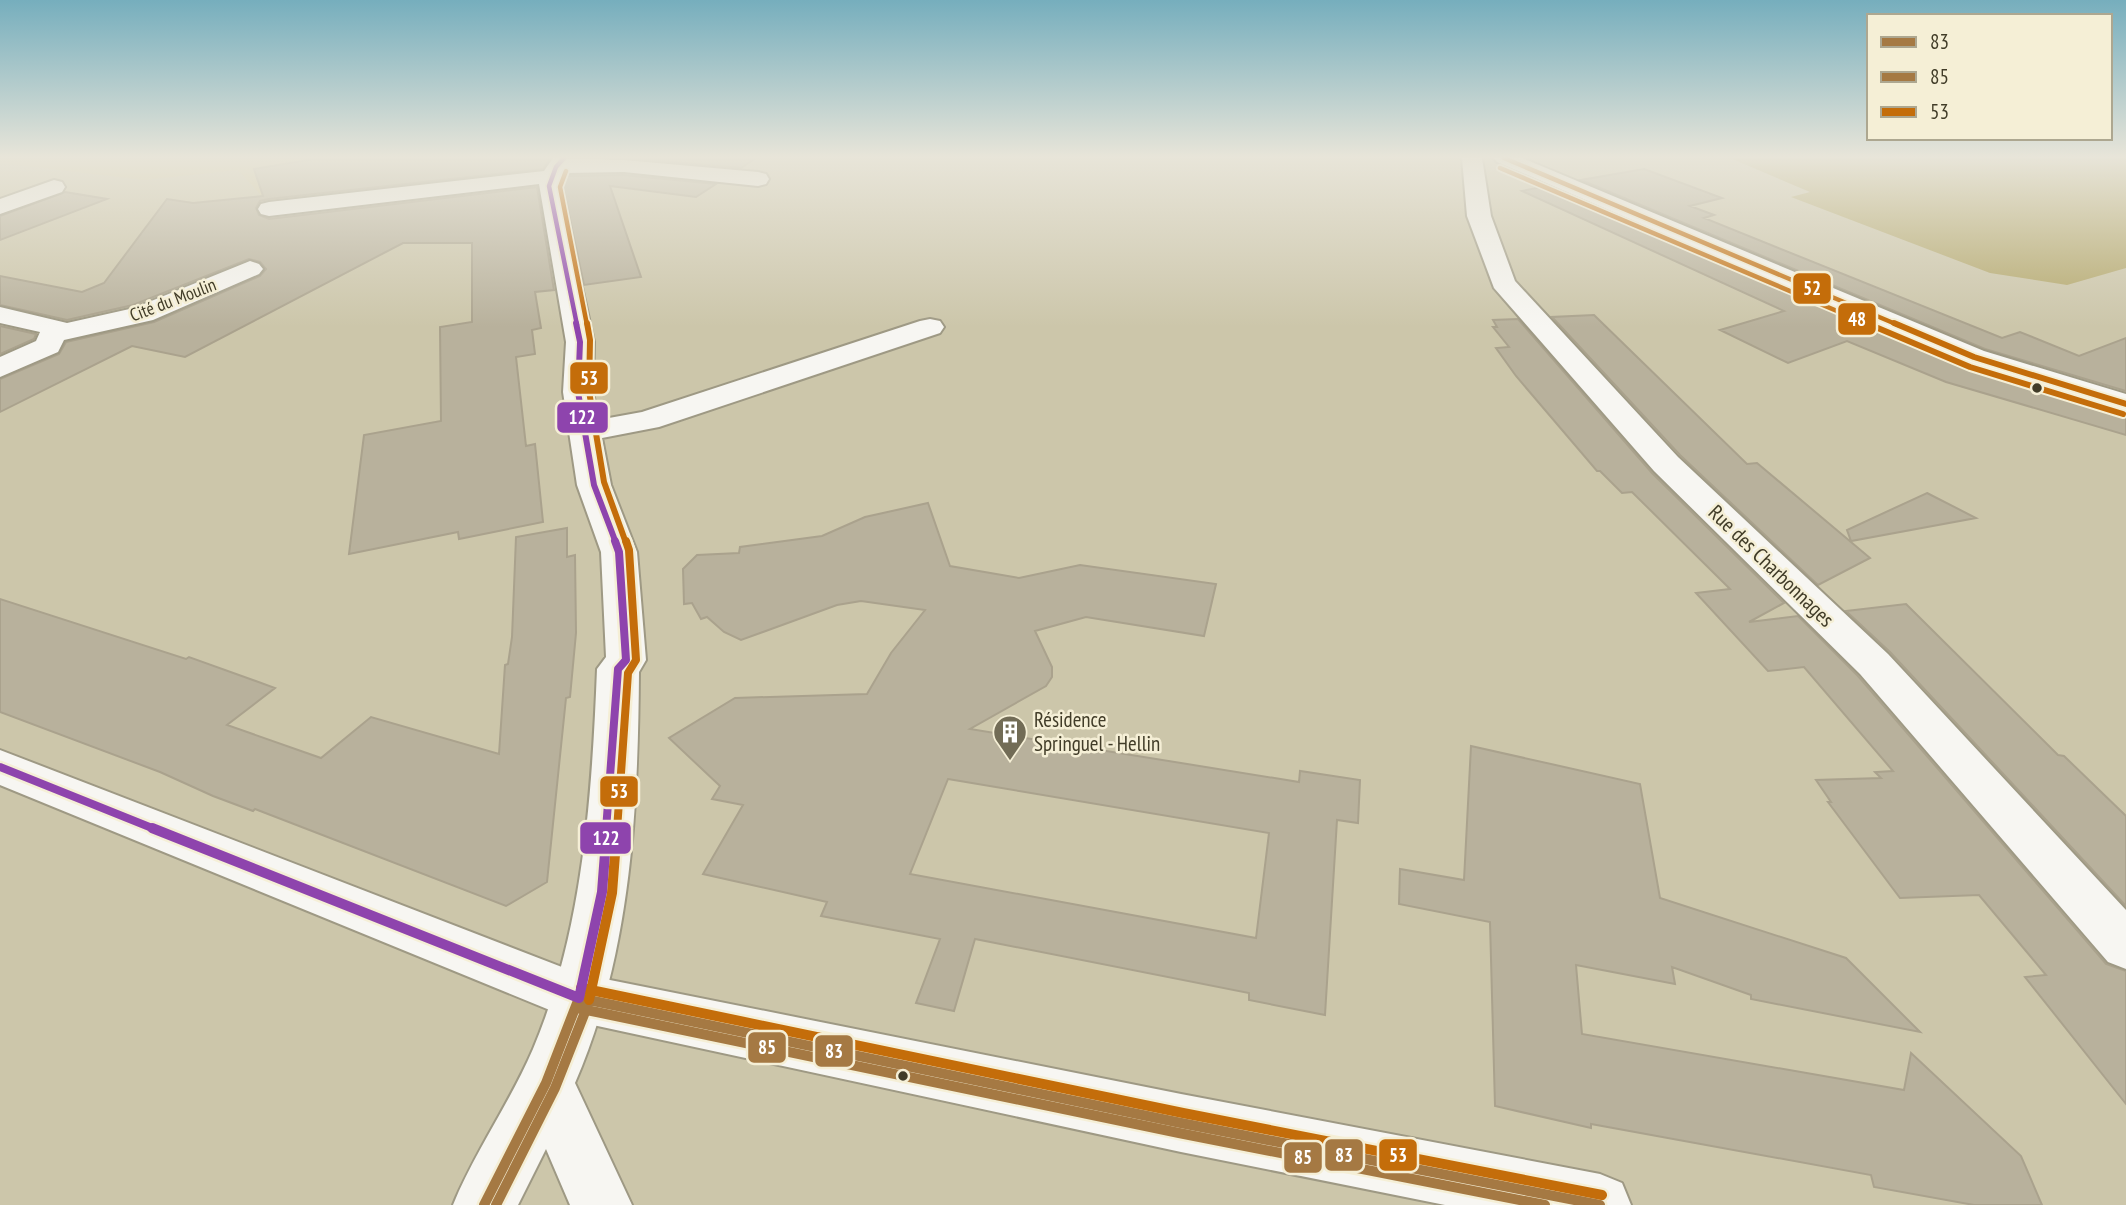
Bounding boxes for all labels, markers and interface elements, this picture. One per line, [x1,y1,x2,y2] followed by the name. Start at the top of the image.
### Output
[1867,14,2112,140] legend
[1930,28,1949,55] text: 83
[1930,63,1949,90] text: 85
[1930,98,1949,125] text: 53
[1792,272,1832,305] line badge: 52
[126,273,219,327] street label: Cité du Moulin
[1803,276,1821,300] text: 52
[1837,302,1877,336] line badge: 48
[1848,307,1866,331] text: 48
[569,361,609,395] line badge: 53
[580,366,598,390] text: 53
[2030,381,2044,395] unlabelled marker
[556,401,609,434] line badge: 122
[568,405,596,429] text: 122
[1703,499,1840,632] street label: Rue des Charbonnages
[1034,706,1160,757] place label: Résidence Springuel - Hellin
[991,713,1029,762] building icon: Résidence Springuel - Hellin
[599,775,639,808] line badge: 53
[610,779,628,803] text: 53
[579,821,632,855] line badge: 122
[592,826,620,850] text: 122
[747,1031,787,1064] line badge: 85
[814,1034,854,1068] line badge: 83
[758,1035,776,1059] text: 85
[825,1039,843,1063] text: 83
[896,1069,910,1083] unlabelled marker
[1324,1138,1364,1172] line badge: 83
[1378,1138,1418,1172] line badge: 53
[1283,1141,1323,1174] line badge: 85
[1335,1143,1353,1167] text: 83
[1389,1143,1407,1167] text: 53
[1294,1145,1312,1169] text: 85

